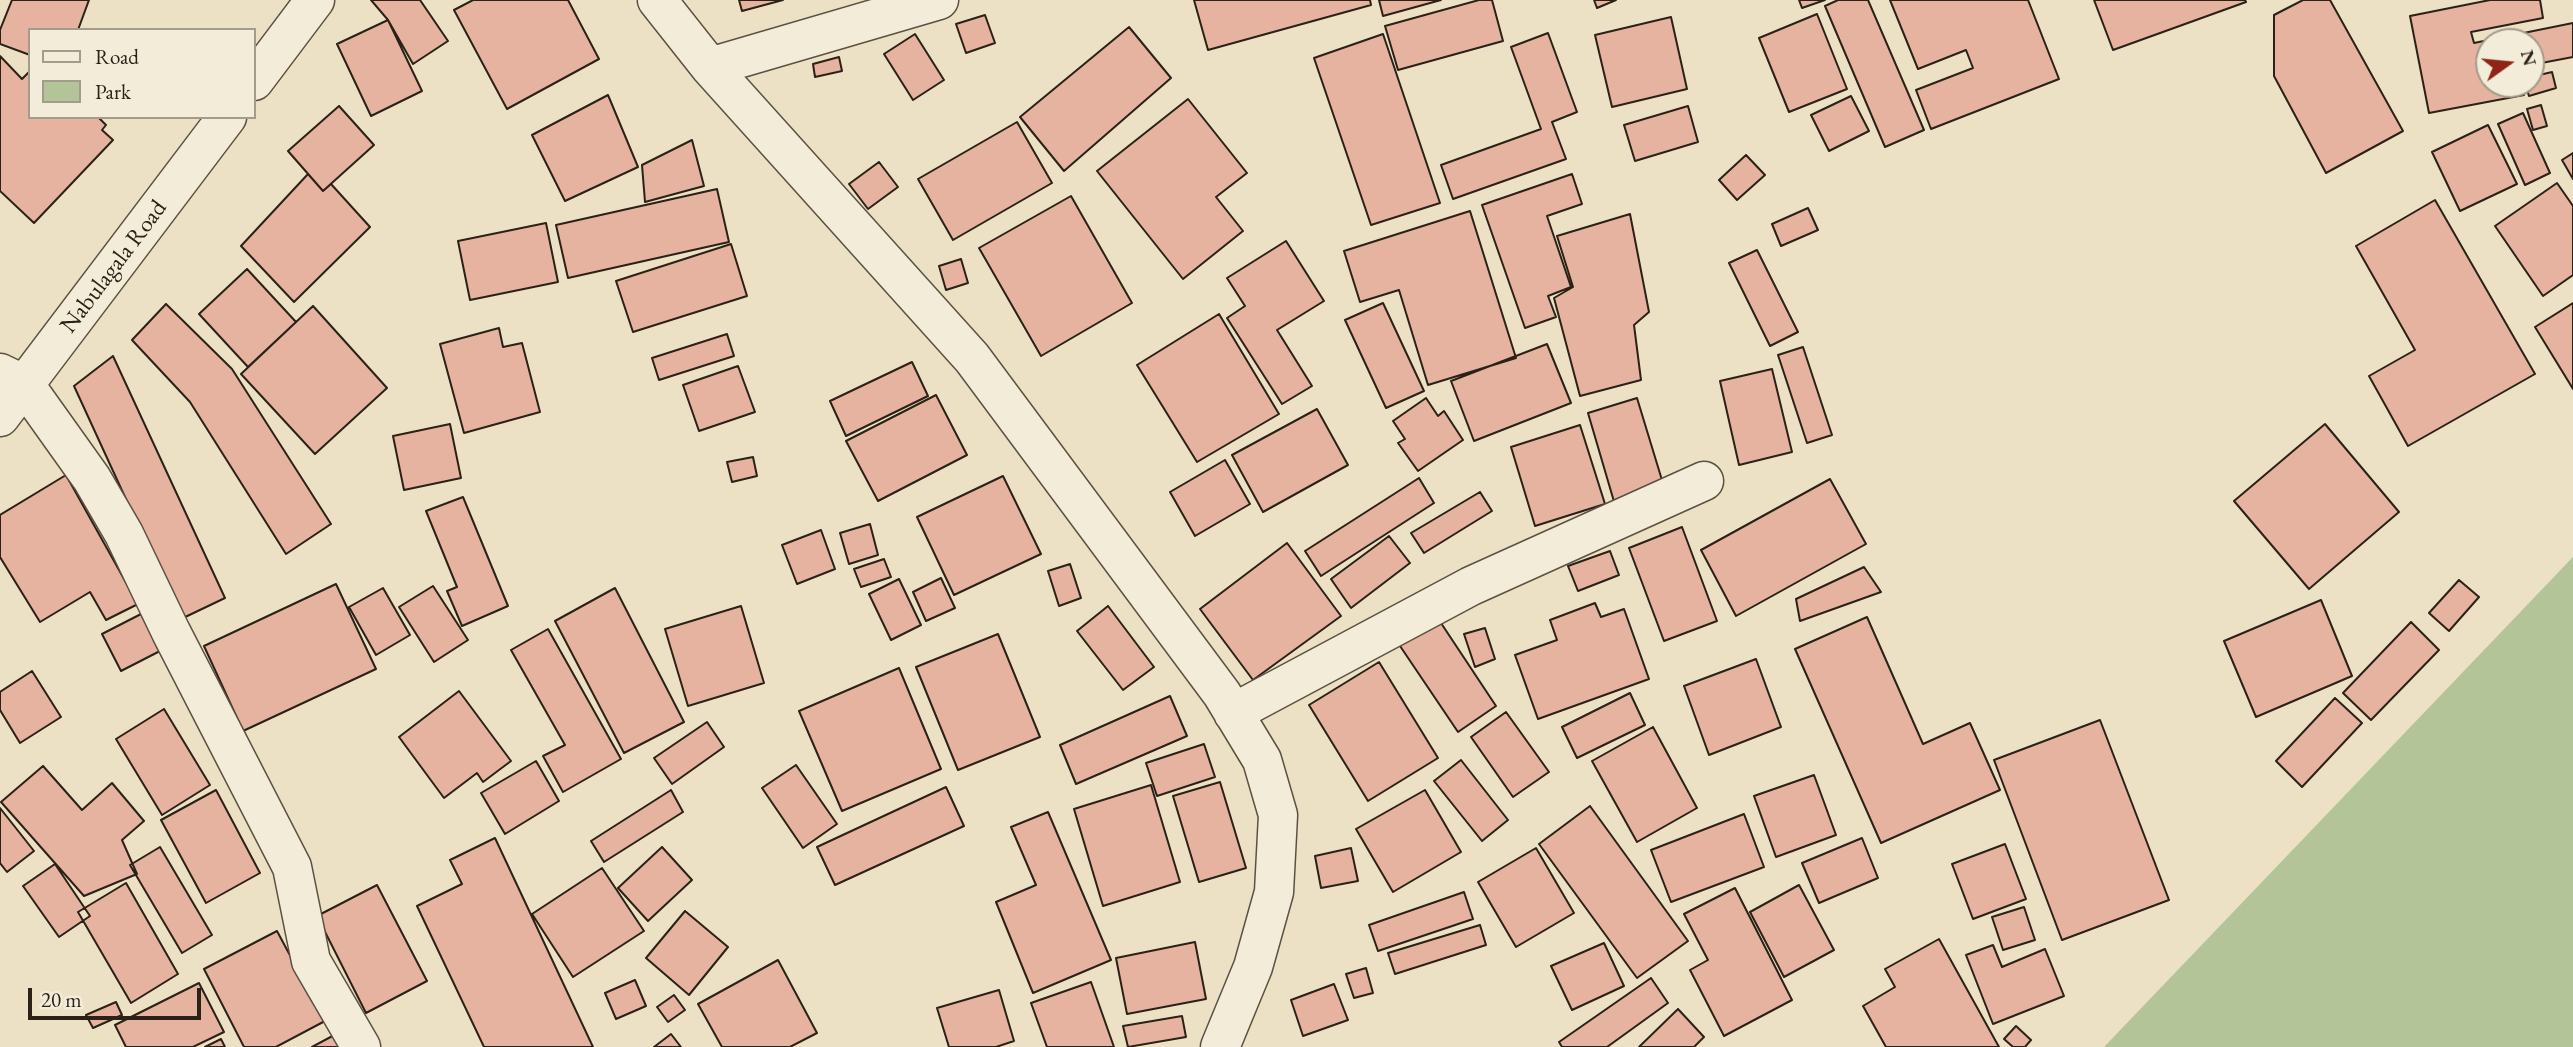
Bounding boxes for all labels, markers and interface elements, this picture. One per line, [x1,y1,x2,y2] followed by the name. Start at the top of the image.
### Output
[28,28,256,119] legend
[2475,28,2545,98] north arrow
[95,43,139,70] text: Road
[2515,47,2543,69] text: N
[95,78,131,105] text: Park
[55,195,173,339] street label: Nabulagala Road
[32,974,205,1018] scale bar
[41,986,82,1013] text: 20 m

